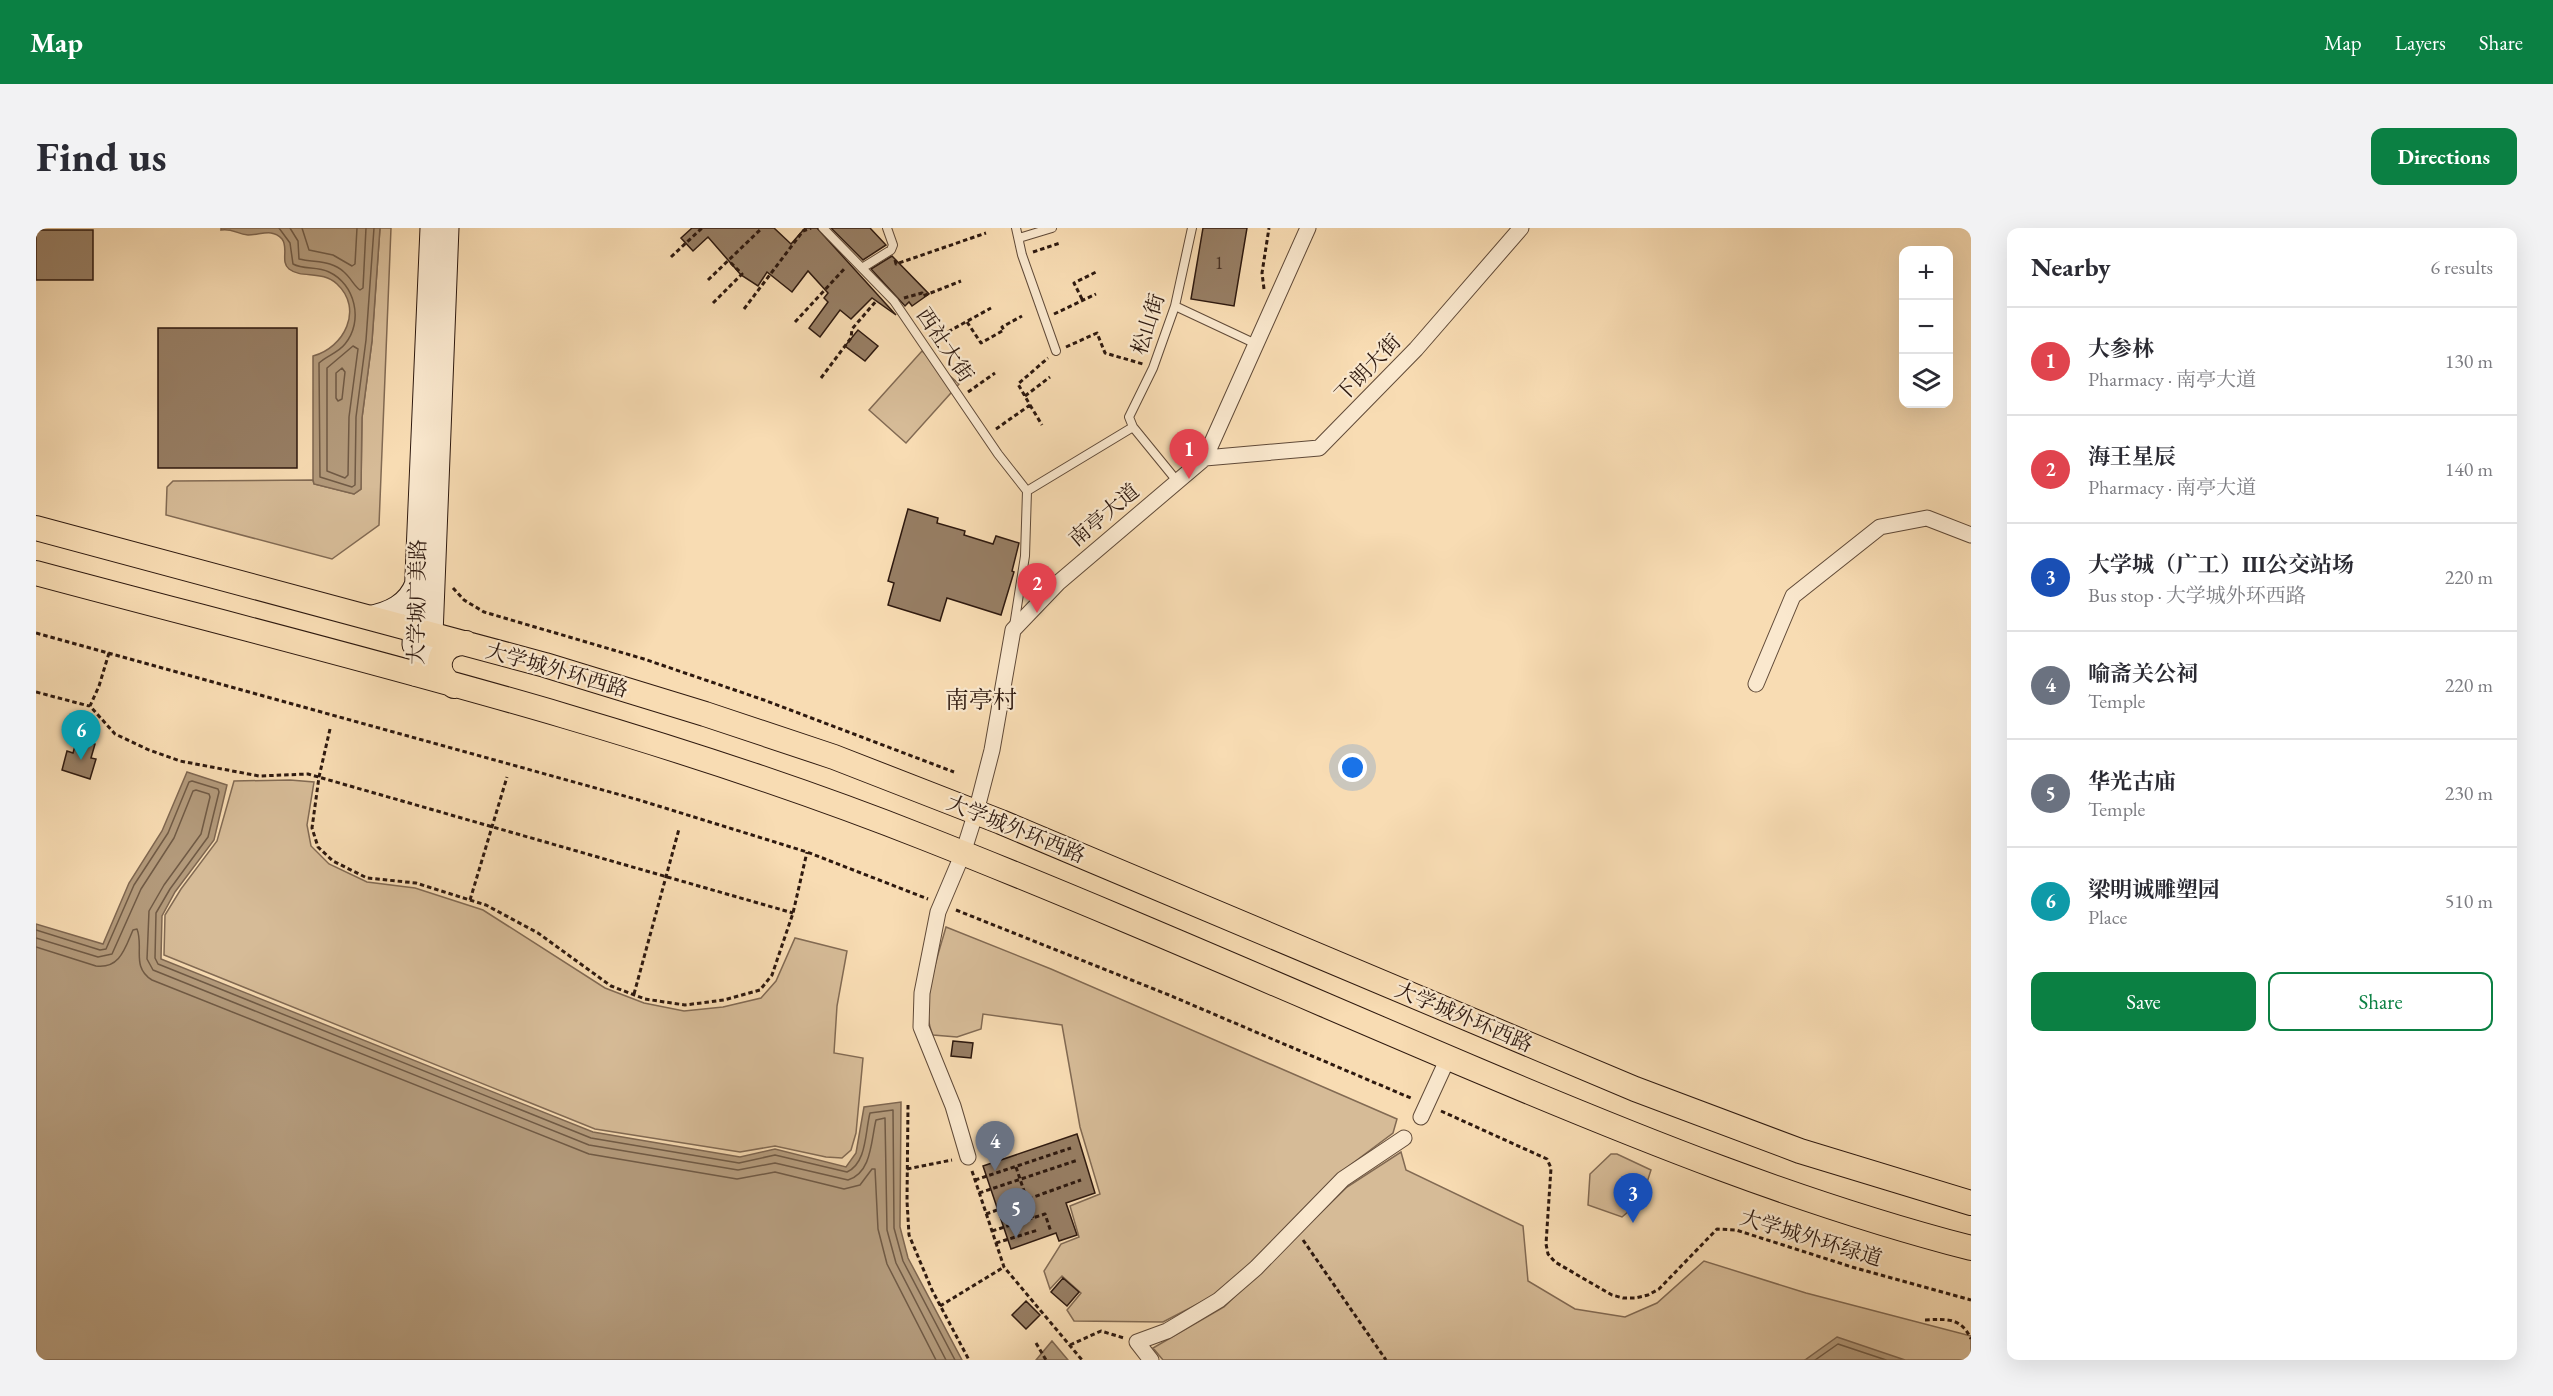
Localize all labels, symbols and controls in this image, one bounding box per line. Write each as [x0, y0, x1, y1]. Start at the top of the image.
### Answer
text: Map [30, 24, 83, 60]
text: Map [2324, 29, 2362, 56]
text: Layers [2395, 29, 2446, 56]
text: Share [2479, 29, 2523, 56]
button: Directions [2371, 128, 2517, 185]
text: Find us [36, 129, 167, 184]
map controls [1899, 246, 1953, 408]
button: + [1899, 246, 1953, 300]
text: Nearby [2031, 250, 2111, 284]
house number: 1 [1215, 251, 1223, 274]
text: 6 results [2430, 254, 2493, 280]
street label: 松山街 [1125, 290, 1170, 358]
button: − [1899, 300, 1953, 354]
street label: 西社大街 [911, 302, 980, 387]
street label: 下朗大街 [1329, 328, 1407, 407]
text: 大参林 [2088, 334, 2154, 363]
text: 1 [2045, 348, 2056, 374]
text: 130 m [2445, 348, 2493, 374]
button: layers [1899, 354, 1953, 408]
text: Pharmacy · 南亭大道 [2088, 366, 2256, 392]
pin: 1 [1170, 430, 1208, 479]
text: 海王星辰 [2088, 442, 2176, 471]
text: 2 [2045, 456, 2056, 482]
text: 140 m [2445, 456, 2493, 482]
text: Pharmacy · 南亭大道 [2088, 474, 2256, 500]
street label: 南亭大道 [1063, 477, 1145, 552]
street label: 大学城广美路 [402, 539, 431, 665]
text: 大学城（广工）III公交站场 [2088, 550, 2354, 579]
pin: 2 [1018, 564, 1056, 613]
text: 3 [2045, 564, 2056, 590]
text: 220 m [2445, 564, 2493, 590]
text: Bus stop · 大学城外环西路 [2088, 582, 2306, 608]
street label: 大学城外环西路 [483, 636, 632, 703]
text: 喻斋关公祠 [2088, 659, 2198, 688]
text: 4 [2045, 672, 2056, 698]
text: 220 m [2445, 672, 2493, 698]
district label: 南亭村 [945, 684, 1017, 715]
text: Temple [2088, 688, 2145, 714]
pin: 6 [62, 710, 100, 760]
your location [1338, 753, 1367, 782]
text: 华光古庙 [2088, 767, 2176, 796]
text: 5 [2045, 780, 2056, 806]
text: 230 m [2445, 780, 2493, 806]
street label: 大学城外环西路 [943, 788, 1089, 869]
text: Temple [2088, 796, 2145, 822]
text: 梁明诚雕塑园 [2088, 875, 2220, 904]
text: 6 [2045, 888, 2056, 914]
text: 510 m [2445, 888, 2493, 914]
text: Place [2088, 904, 2127, 930]
button: Save [2031, 972, 2256, 1031]
button: Share [2268, 972, 2493, 1031]
street label: 大学城外环西路 [1391, 975, 1537, 1058]
pin: 4 [976, 1122, 1014, 1171]
pin: 3 [1614, 1174, 1652, 1223]
pin: 5 [996, 1188, 1036, 1238]
street label: 大学城外环绿道 [1737, 1203, 1885, 1272]

